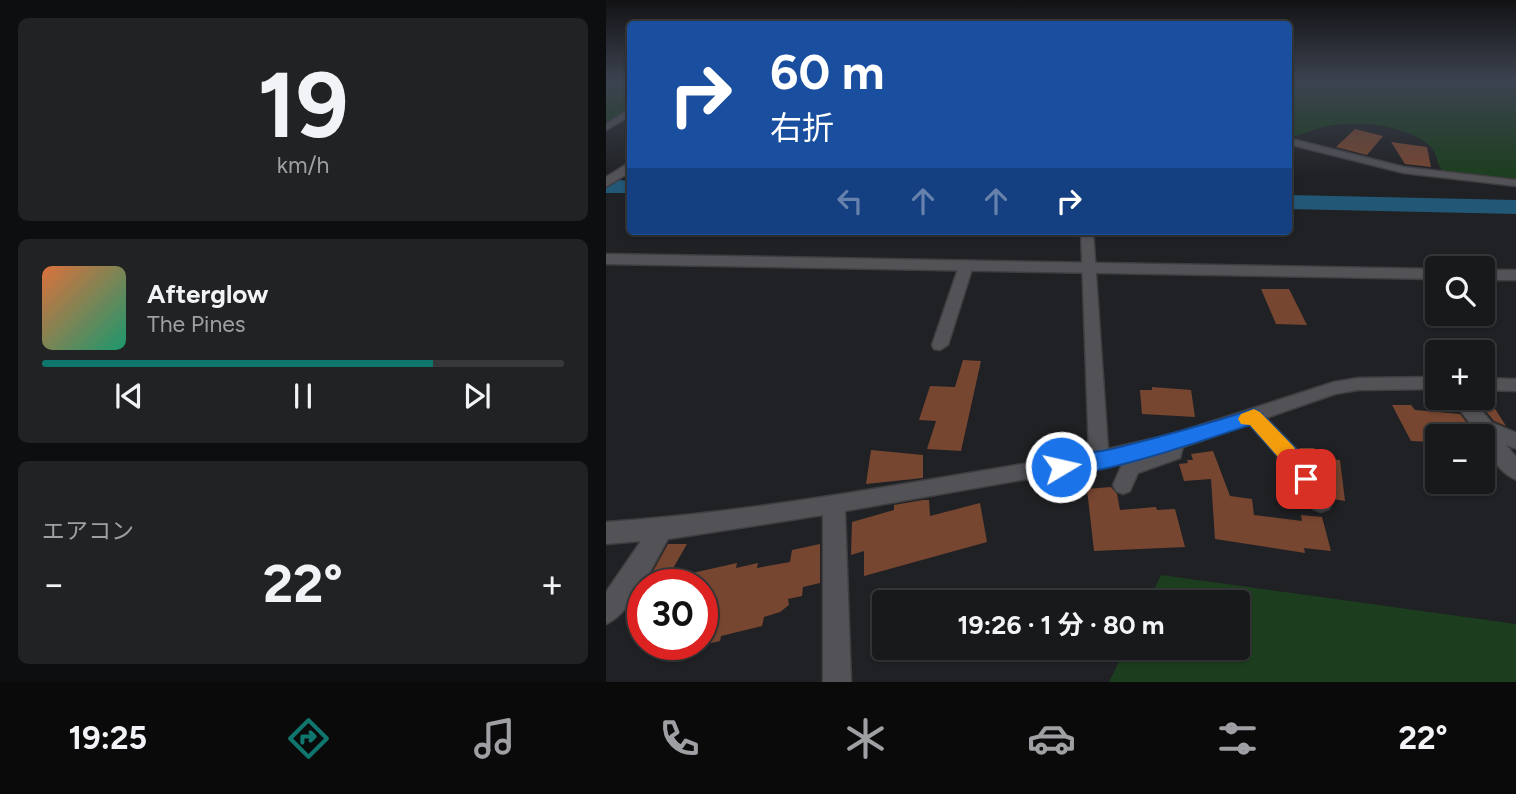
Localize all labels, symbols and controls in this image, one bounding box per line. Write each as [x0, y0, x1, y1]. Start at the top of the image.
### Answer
text: 60 m [770, 42, 885, 101]
icon: right [655, 49, 746, 140]
text: 19 [257, 51, 349, 160]
text: 右折 [770, 109, 834, 147]
text: km/h [277, 151, 329, 179]
icon: left [831, 182, 869, 220]
icon: ahead [904, 182, 942, 220]
icon: ahead [977, 182, 1015, 220]
icon: right [1050, 182, 1088, 220]
map controls [1425, 256, 1495, 494]
button: search [1425, 256, 1495, 326]
text: Afterglow [147, 278, 269, 310]
text: The Pines [147, 310, 246, 338]
button: + [1425, 340, 1495, 410]
icon: previous [110, 377, 148, 415]
icon: pause [284, 377, 322, 415]
icon: next [458, 377, 496, 415]
button: − [1425, 424, 1495, 494]
position arrow [1024, 430, 1098, 504]
pin [1276, 449, 1336, 509]
icon: arrive [1287, 460, 1325, 498]
text: エアコン [42, 517, 134, 545]
text: 22° [263, 553, 343, 615]
text: − [42, 561, 66, 607]
text: + [540, 561, 564, 607]
speed limit sign: 30 [627, 569, 718, 660]
text: 19:26 · 1 分 · 80 m [957, 609, 1165, 641]
icon: directions [284, 714, 333, 763]
icon: music [470, 714, 519, 763]
icon: phone [655, 714, 704, 763]
icon: climate [841, 714, 890, 763]
icon: car [1027, 714, 1076, 763]
icon: filters [1213, 714, 1262, 763]
text: 19:25 [68, 719, 147, 757]
text: 22° [1398, 719, 1448, 757]

